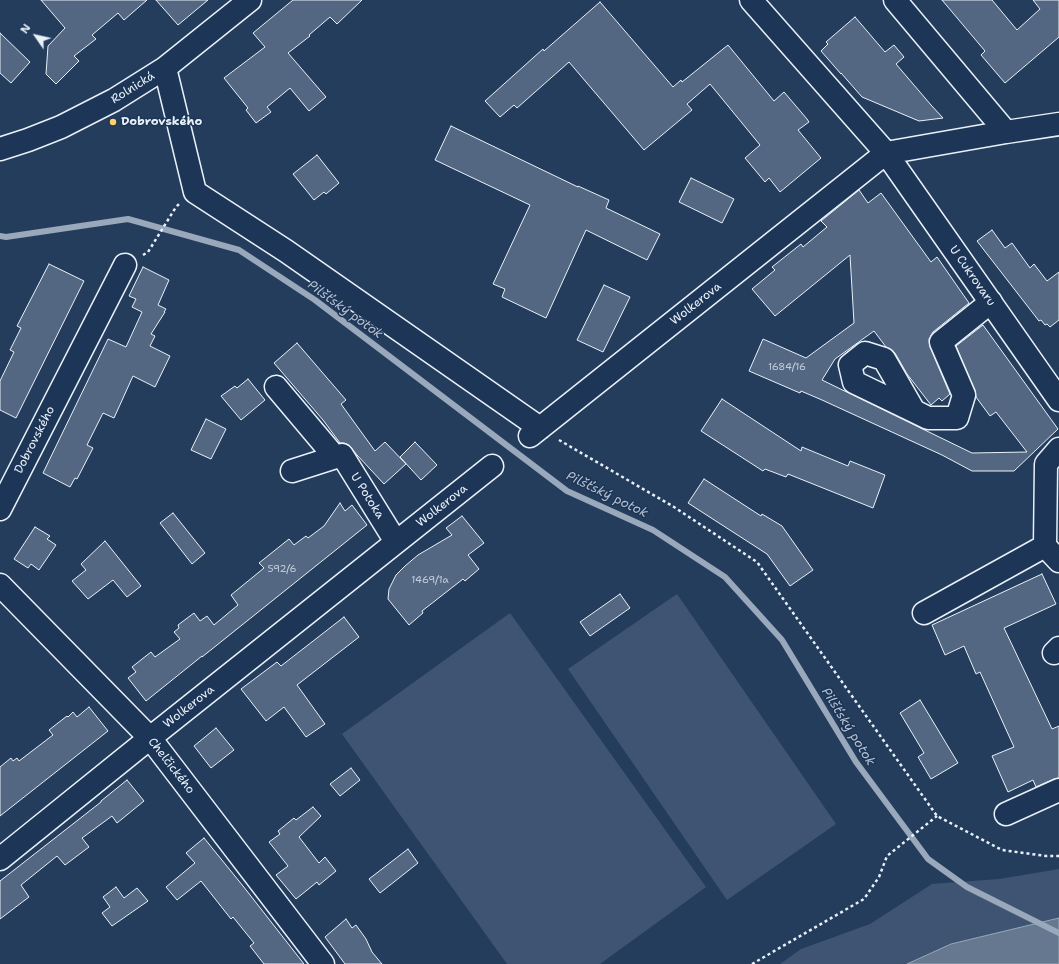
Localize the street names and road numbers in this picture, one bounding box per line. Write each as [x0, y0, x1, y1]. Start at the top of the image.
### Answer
street label: Rolnická [108, 69, 158, 107]
street label: U Cukrovaru [946, 243, 998, 309]
street label: Wolkerova [668, 280, 724, 328]
street label: Dobrovského [12, 404, 58, 476]
street label: U Potoka [347, 470, 387, 522]
street label: Wolkerova [414, 482, 470, 530]
street label: Wolkerova [161, 683, 217, 731]
street label: Chelčického [145, 735, 197, 797]

